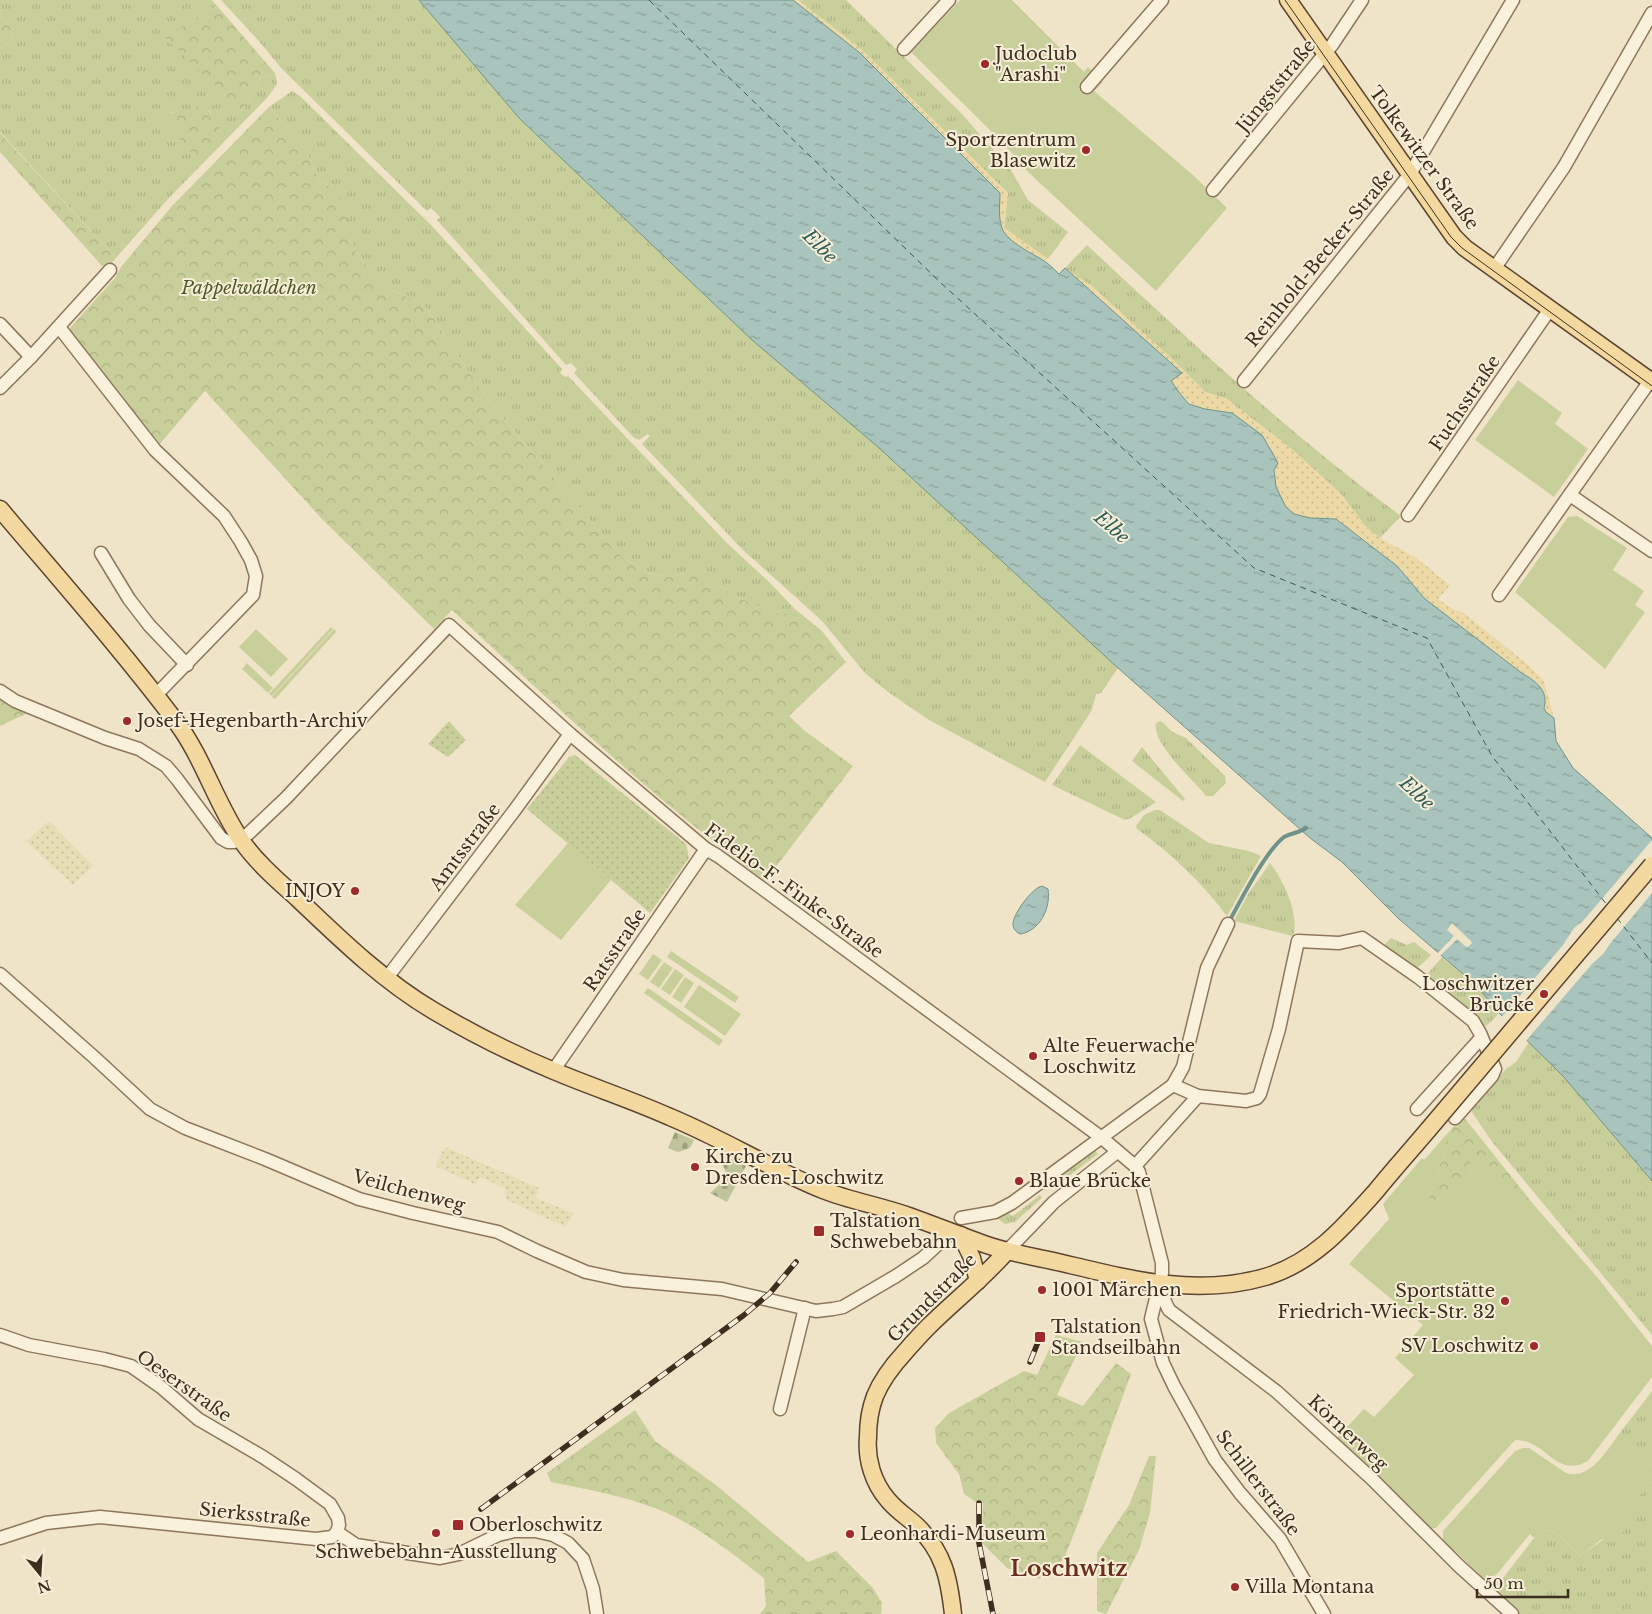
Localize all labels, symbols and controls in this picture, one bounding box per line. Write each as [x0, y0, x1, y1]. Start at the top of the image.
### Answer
street label: Jüngststraße [1231, 35, 1320, 138]
place label: Judoclub "Arashi" [993, 43, 1077, 86]
marker: Judoclub "Arashi" [979, 58, 991, 70]
street label: Tolkewitzer Straße [1365, 82, 1483, 234]
place label: Sportzentrum Blasewitz [946, 129, 1076, 172]
marker: Sportzentrum Blasewitz [1080, 144, 1092, 156]
street label: Reinhold-Becker-Straße [1241, 164, 1399, 352]
water label: Elbe [797, 223, 842, 268]
park label: Pappelwäldchen [180, 277, 317, 299]
street label: Fuchsstraße [1425, 351, 1505, 455]
water label: Elbe [1089, 505, 1134, 549]
place label: Josef-Hegenbarth-Archiv [135, 710, 368, 732]
marker: Josef-Hegenbarth-Archiv [121, 715, 133, 727]
water label: Elbe [1394, 771, 1439, 815]
street label: Amtsstraße [424, 799, 505, 896]
street label: Fidelio-F.-Finke-Straße [700, 819, 888, 963]
place label: INJOY [285, 880, 346, 902]
marker: INJOY [349, 885, 361, 897]
street label: Ratsstraße [579, 904, 651, 996]
place label: Loschwitzer Brücke [1422, 973, 1534, 1016]
marker: Loschwitzer Brücke [1538, 988, 1550, 1000]
place label: Alte Feuerwache Loschwitz [1042, 1035, 1195, 1078]
marker: Alte Feuerwache Loschwitz [1027, 1050, 1039, 1062]
place label: Kirche zu Dresden-Loschwitz [705, 1146, 884, 1189]
marker: Kirche zu Dresden-Loschwitz [689, 1161, 701, 1173]
street label: Veilchenweg [349, 1165, 468, 1217]
place label: Blaue Brücke [1029, 1170, 1151, 1192]
marker: Blaue Brücke [1013, 1175, 1025, 1187]
place label: Talstation Schwebebahn [830, 1210, 957, 1253]
marker: Talstation Schwebebahn [812, 1224, 826, 1238]
street label: Grundstraße [883, 1249, 981, 1347]
place label: 1001 Märchen [1052, 1279, 1182, 1301]
place label: Sportstätte Friedrich-Wieck-Str. 32 [1277, 1280, 1495, 1323]
marker: 1001 Märchen [1036, 1284, 1048, 1296]
marker: Sportstätte Friedrich-Wieck-Str. 32 [1499, 1295, 1511, 1307]
place label: Talstation Standseilbahn [1051, 1316, 1181, 1359]
marker: Talstation Standseilbahn [1033, 1330, 1047, 1344]
place label: SV Loschwitz [1401, 1335, 1524, 1357]
marker: SV Loschwitz [1528, 1340, 1540, 1352]
street label: Oeserstraße [132, 1345, 236, 1427]
street label: Körnerweg [1303, 1390, 1393, 1476]
street label: Schillerstraße [1211, 1426, 1305, 1540]
street label: Sierksstraße [198, 1498, 312, 1532]
place label: Oberloschwitz [469, 1514, 602, 1536]
marker: Oberloschwitz [451, 1518, 465, 1532]
place label: Leonhardi-Museum [860, 1523, 1046, 1545]
marker: Schwebebahn-Ausstellung [430, 1527, 442, 1539]
marker: Leonhardi-Museum [844, 1528, 856, 1540]
place label: Schwebebahn-Ausstellung [315, 1541, 557, 1563]
north arrow [15, 1549, 65, 1599]
district label: Loschwitz [1010, 1555, 1128, 1582]
scale bar [1477, 1566, 1568, 1598]
text: 50 m [1484, 1574, 1524, 1593]
text: N [35, 1576, 53, 1597]
place label: Villa Montana [1244, 1576, 1374, 1598]
marker: Villa Montana [1229, 1581, 1241, 1593]

